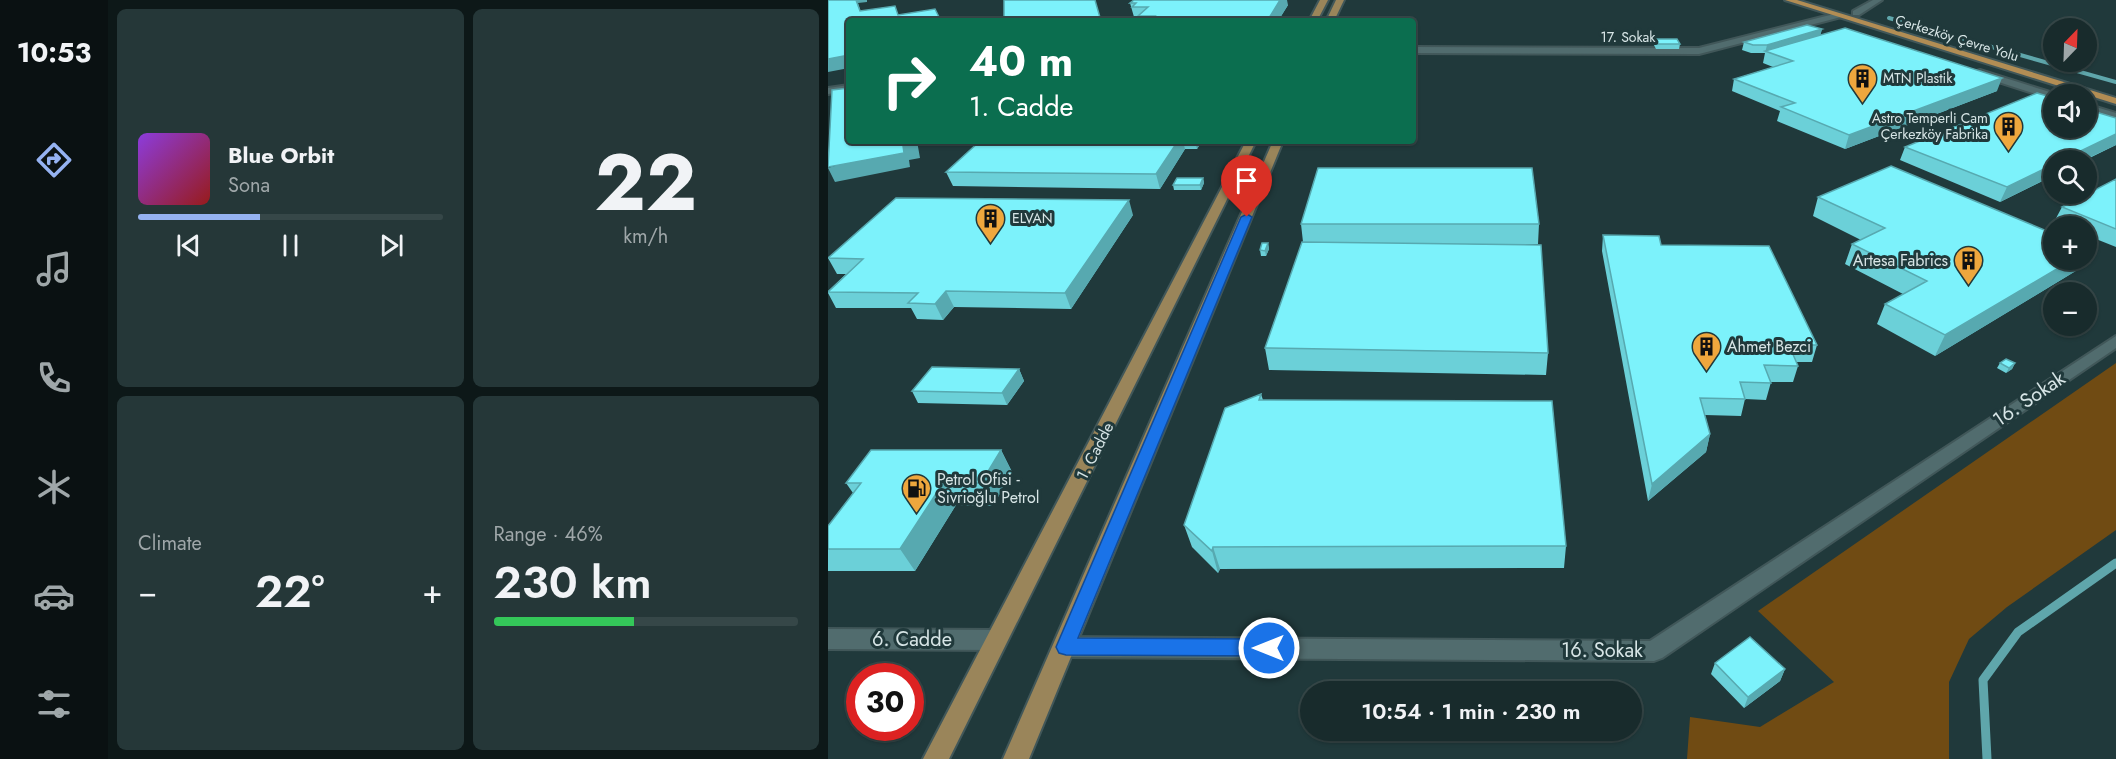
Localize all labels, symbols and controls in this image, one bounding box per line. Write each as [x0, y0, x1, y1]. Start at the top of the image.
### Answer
street label: Çerkezköy Çevre Yolu [1893, 10, 2021, 66]
north arrow [2043, 18, 2097, 72]
map controls [2043, 18, 2097, 336]
street label: 17. Sokak [1600, 27, 1656, 47]
text: 40 m [969, 31, 1073, 92]
text: 10:53 [17, 33, 91, 72]
icon: right [870, 42, 948, 120]
building icon: MTN Plastik [1846, 62, 1878, 104]
place label: MTN Plastik [1883, 68, 1953, 88]
button: sound [2043, 84, 2097, 138]
text: 1. Cadde [969, 87, 1074, 126]
place label: Astro Temperli Cam Çerkezköy Fabrika [1872, 108, 1988, 144]
building icon: Astro Temperli Cam Çerkezköy Fabrika [1993, 110, 2025, 152]
text: 22 [595, 127, 697, 239]
icon: directions [33, 139, 75, 181]
text: Blue Orbit [228, 139, 334, 171]
button: search [2043, 150, 2097, 204]
pin [1221, 155, 1272, 217]
icon: arrive [1230, 164, 1263, 197]
text: Sona [228, 171, 270, 200]
building icon: ELVAN [975, 202, 1007, 244]
place label: ELVAN [1012, 208, 1053, 228]
button: + [2043, 216, 2097, 270]
text: km/h [623, 222, 668, 251]
icon: previous [172, 229, 205, 262]
icon: pause [274, 229, 307, 262]
icon: next [375, 229, 408, 262]
building icon: Artesa Fabrics [1953, 244, 1985, 286]
icon: music [33, 248, 75, 290]
place label: Artesa Fabrics [1853, 249, 1948, 272]
button: − [2043, 282, 2097, 336]
building icon: Ahmet Bezci [1690, 330, 1722, 372]
place label: Ahmet Bezci [1727, 335, 1811, 358]
icon: phone [33, 357, 75, 399]
street label: 16. Sokak [1987, 364, 2071, 434]
street label: 1. Cadde [1071, 418, 1119, 484]
icon: climate [33, 466, 75, 508]
place label: Petrol Ofisi - Sivrioğlu Petrol [937, 468, 1039, 509]
fuel station icon: Petrol Ofisi - Sivrioğlu Petrol [900, 472, 932, 514]
text: Range · 46% [494, 520, 603, 549]
text: Climate [138, 529, 202, 558]
text: 230 km [494, 550, 652, 615]
text: 22° [255, 559, 325, 624]
text: − [138, 568, 157, 615]
text: + [422, 568, 443, 615]
icon: car [33, 575, 75, 617]
position arrow [1237, 616, 1301, 680]
street label: 6. Cadde [872, 625, 952, 654]
street label: 16. Sokak [1561, 636, 1643, 665]
speed limit sign: 30 [846, 663, 924, 741]
icon: filters [33, 683, 75, 725]
text: 10:54 · 1 min · 230 m [1361, 695, 1581, 727]

